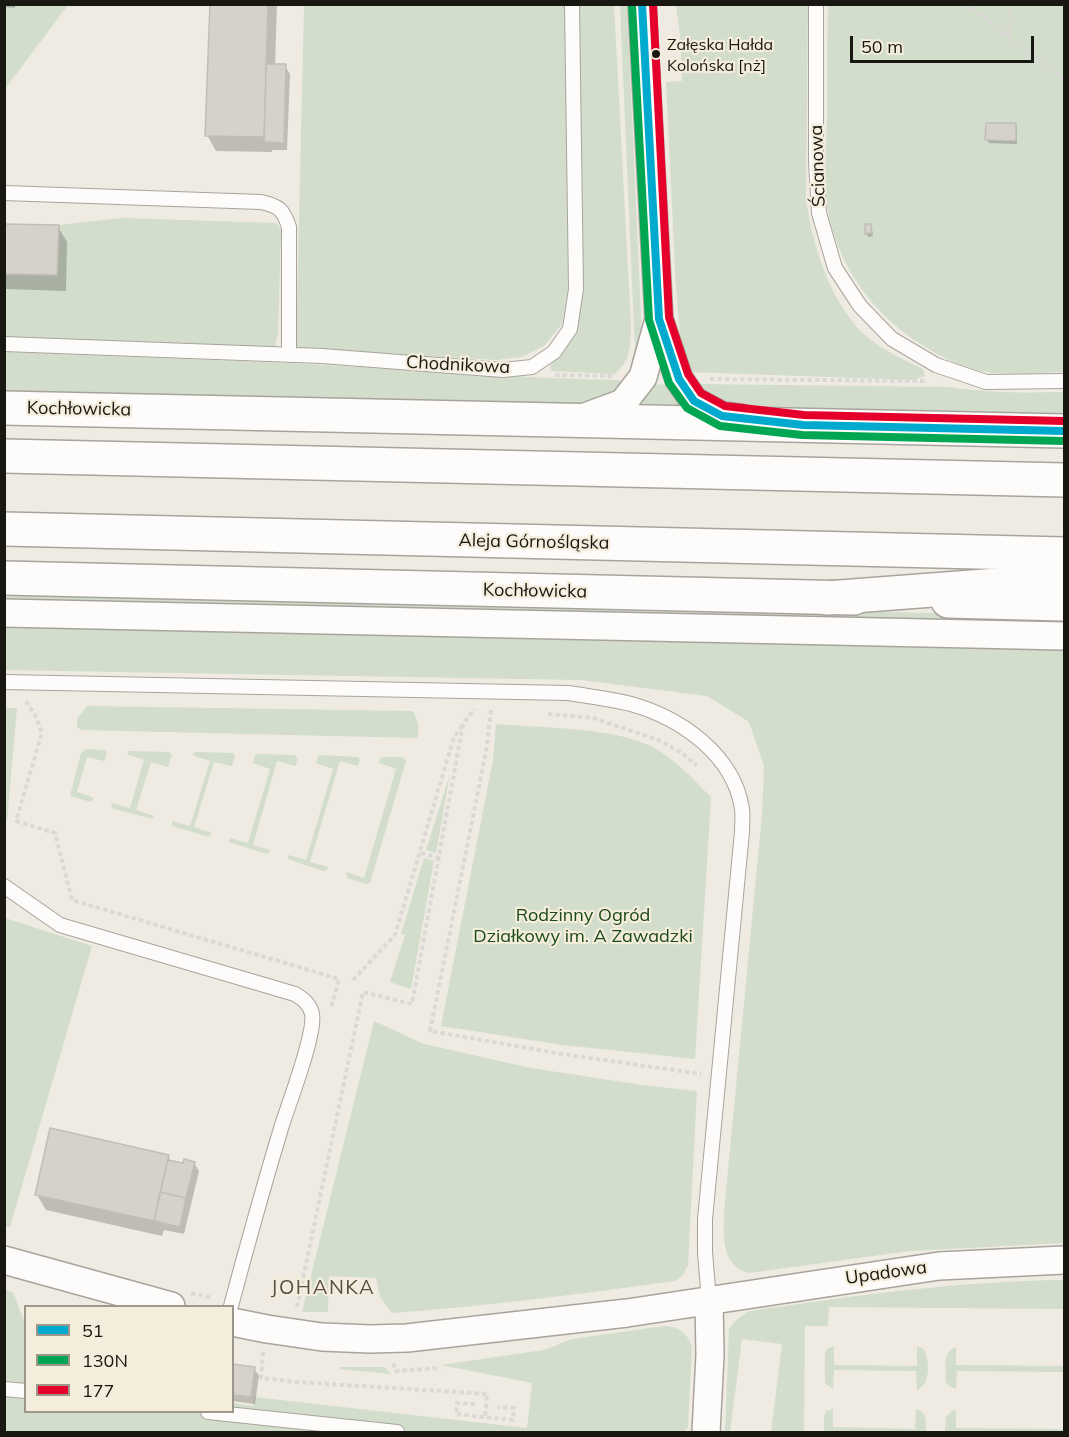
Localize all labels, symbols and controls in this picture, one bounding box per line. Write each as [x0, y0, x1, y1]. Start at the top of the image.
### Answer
scale bar [853, 24, 1038, 62]
place label: Załęska Hałda Kolońska [nż] [667, 35, 773, 73]
text: 50 m [861, 35, 903, 58]
marker: Załęska Hałda Kolońska [nż] [650, 48, 662, 60]
street label: Ścianowa [806, 125, 830, 207]
street label: Chodnikowa [405, 351, 511, 379]
street label: Kochłowicka [27, 397, 131, 421]
street label: Aleja Górnośląska [458, 530, 610, 554]
street label: Kochłowicka [483, 579, 587, 603]
park label: Rodzinny Ogród Działkowy im. A Zawadzki [473, 905, 693, 948]
street label: Upadowa [844, 1257, 928, 1289]
district label: JOHANKA [271, 1276, 375, 1300]
legend [24, 1305, 234, 1413]
text: 51 [82, 1319, 104, 1342]
text: 130N [82, 1349, 128, 1372]
text: 177 [82, 1379, 114, 1402]

